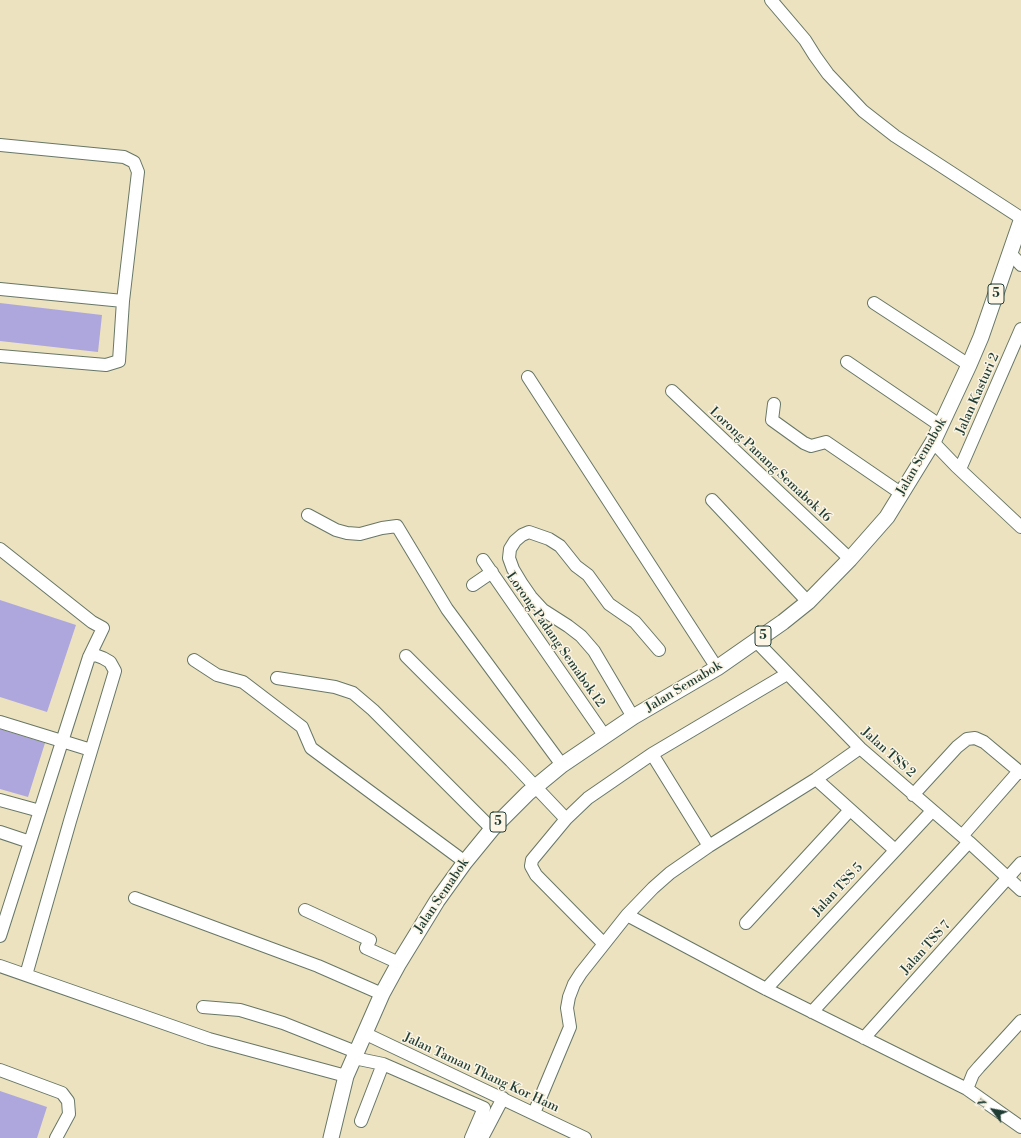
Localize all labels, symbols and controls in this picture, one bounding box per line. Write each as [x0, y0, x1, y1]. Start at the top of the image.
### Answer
road number: 5 [988, 284, 1004, 304]
street label: Jalan Kasturi 2 [953, 351, 1003, 437]
street label: Lorong Panang Semabok 16 [706, 404, 834, 526]
street label: Jalan Semabok [894, 416, 950, 498]
street label: Lorong Padang Semabok 12 [502, 570, 608, 710]
road number: 5 [755, 626, 771, 646]
street label: Jalan Semabok [643, 658, 725, 716]
street label: Jalan TSS 2 [858, 725, 918, 781]
road number: 5 [490, 812, 506, 832]
street label: Jalan Semabok [411, 856, 473, 936]
street label: Jalan TSS 5 [809, 860, 867, 920]
street label: Jalan TSS 7 [898, 918, 954, 978]
street label: Jalan Taman Thang Kor Ham [401, 1030, 561, 1116]
north arrow [973, 1090, 1013, 1130]
text: N [975, 1096, 991, 1111]

